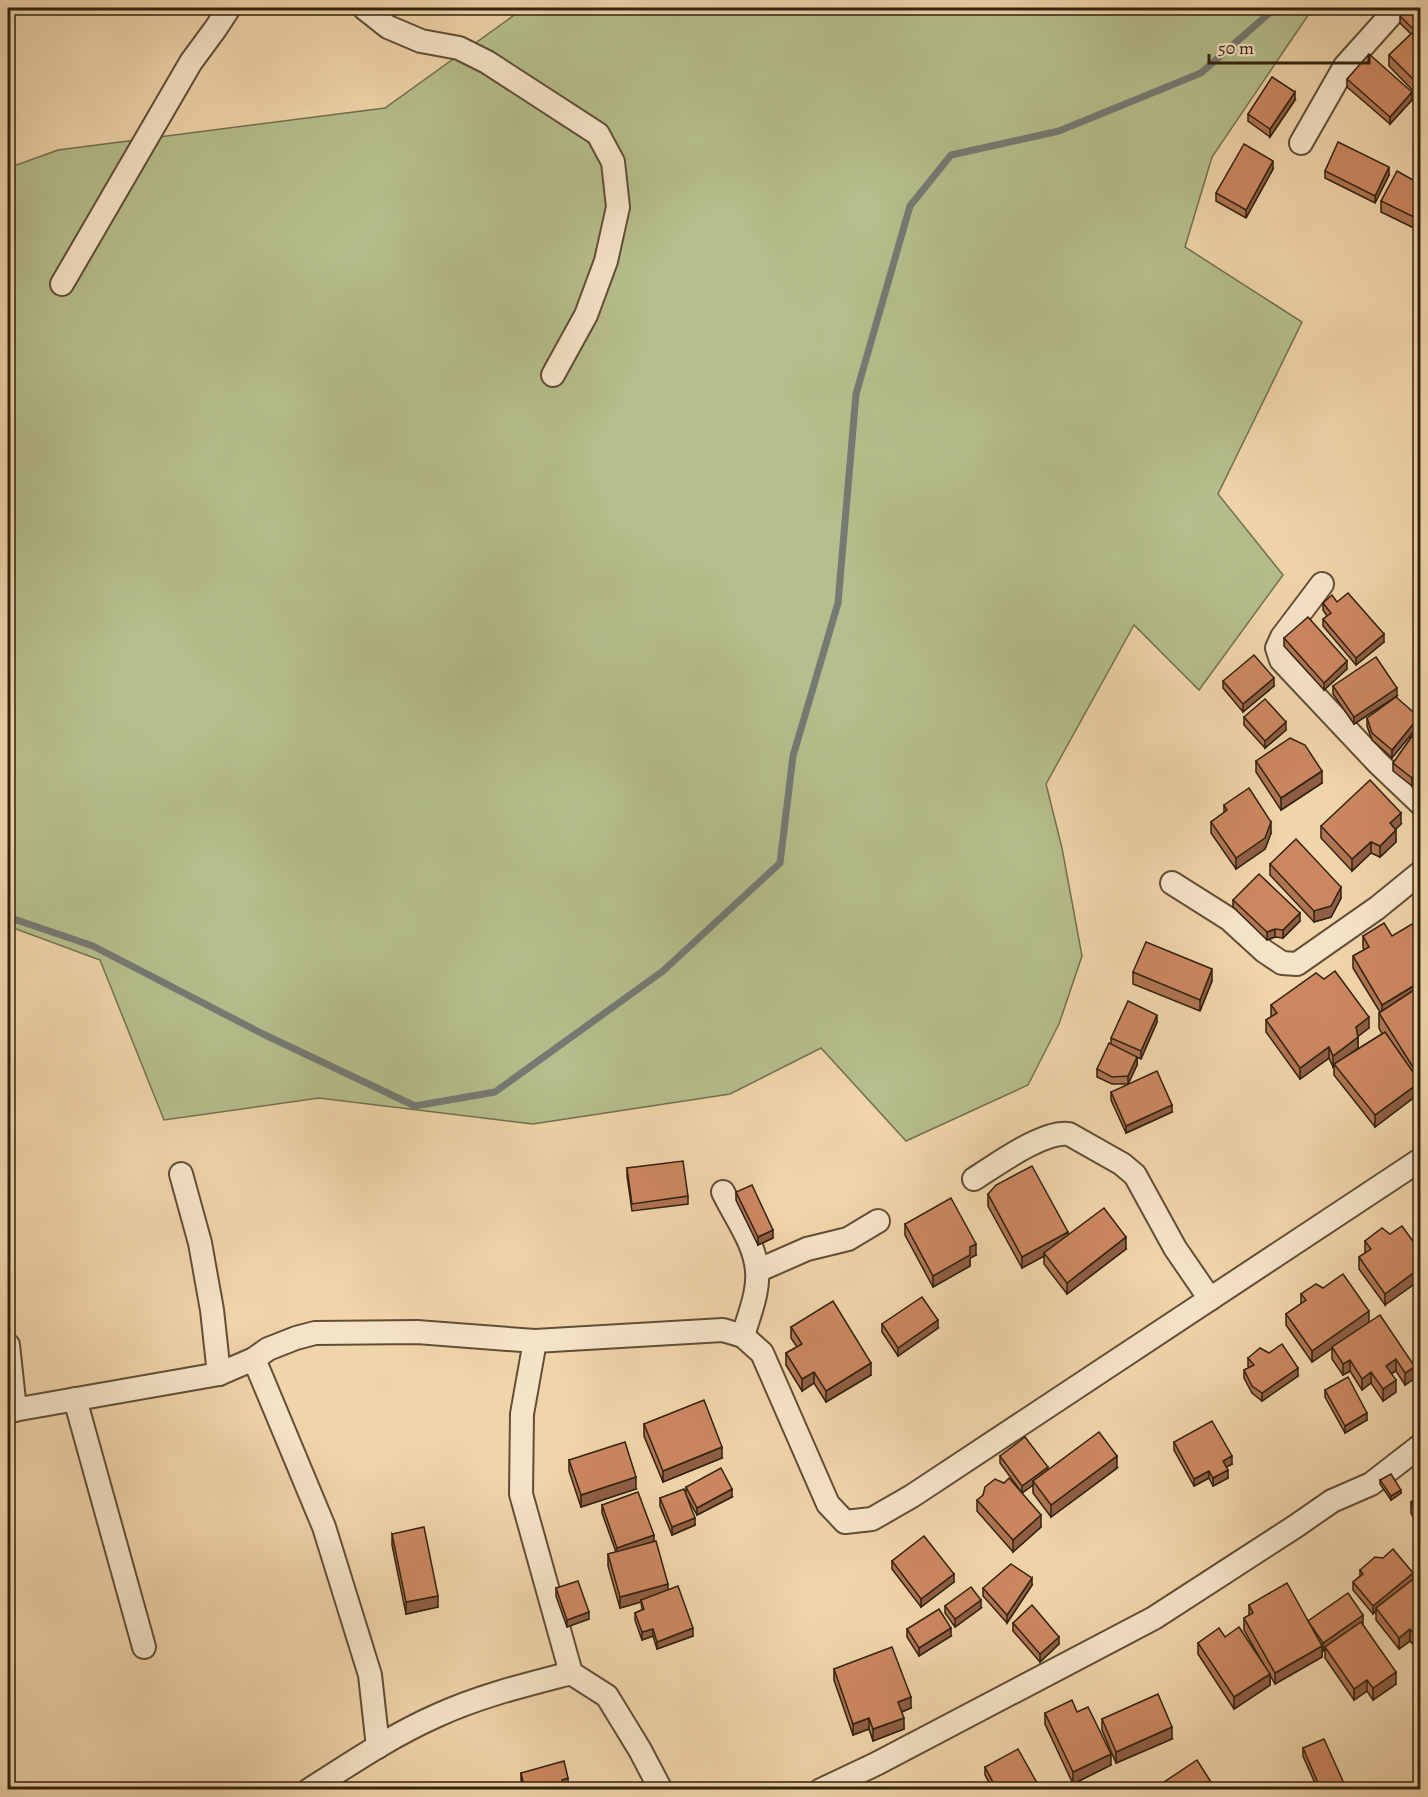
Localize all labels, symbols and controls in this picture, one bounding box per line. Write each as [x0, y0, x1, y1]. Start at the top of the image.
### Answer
scale bar [1209, 27, 1370, 65]
text: 50 m [1218, 36, 1254, 60]

